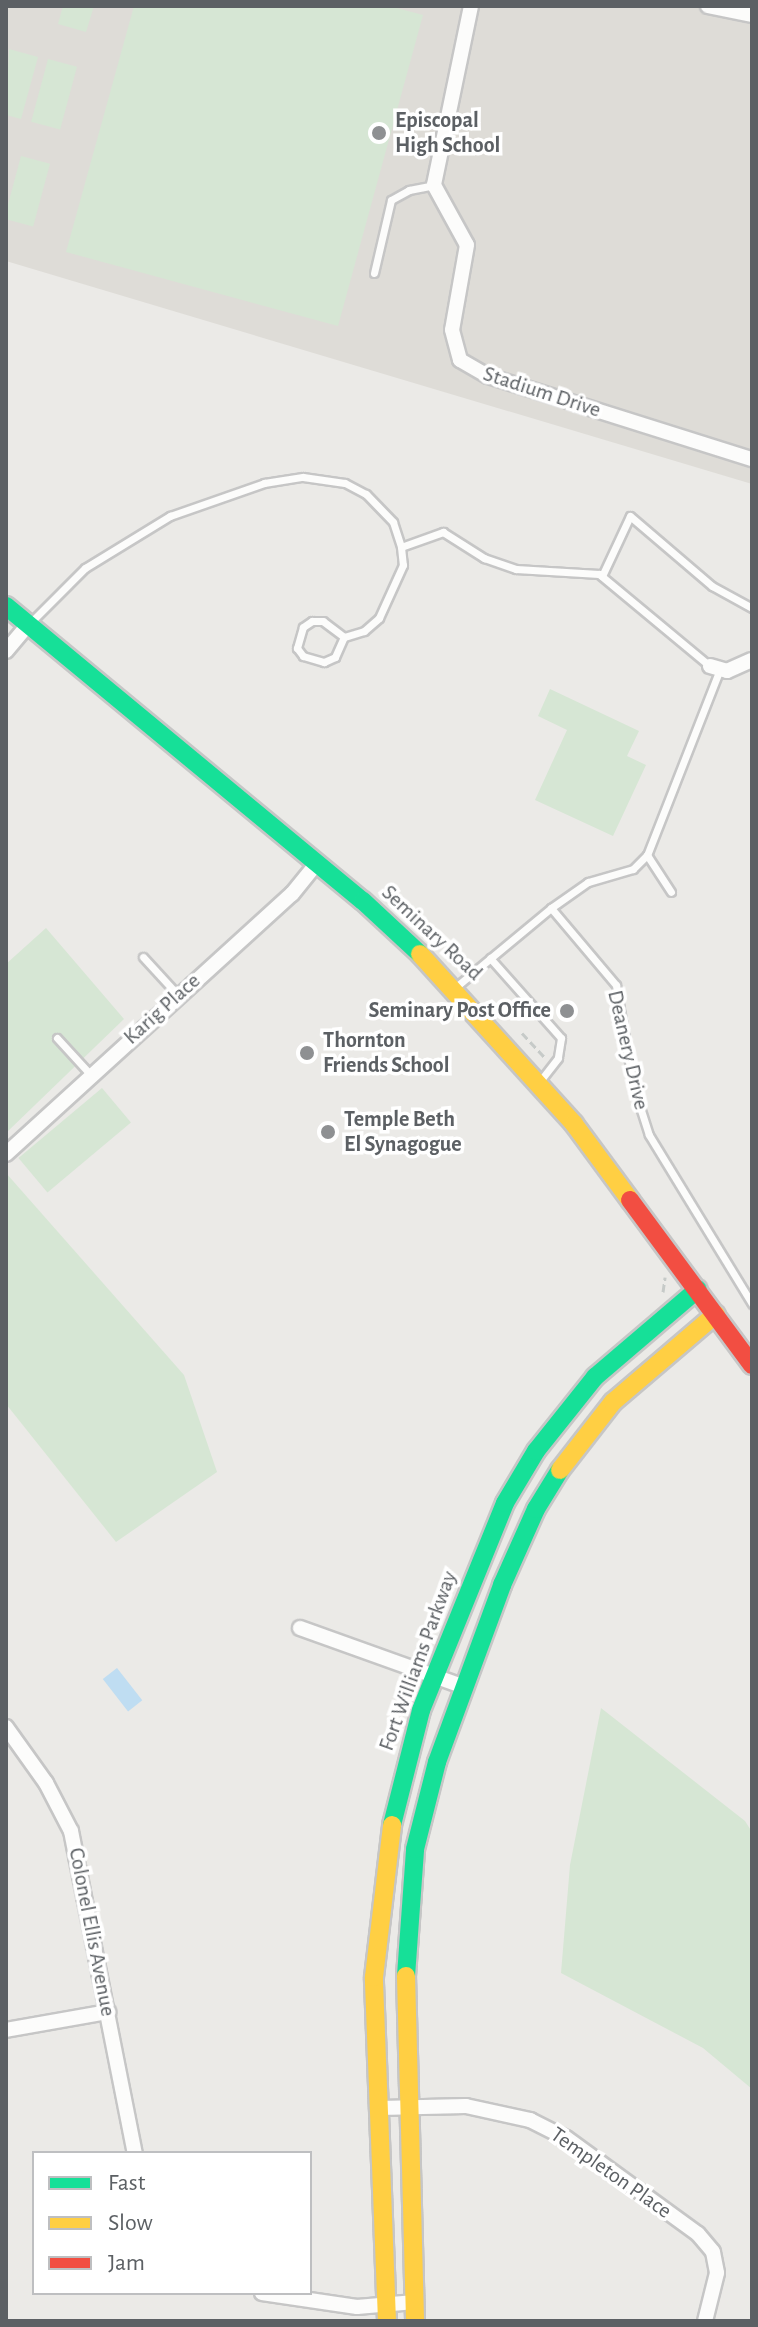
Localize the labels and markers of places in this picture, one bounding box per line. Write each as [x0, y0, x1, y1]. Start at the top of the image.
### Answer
place label: Episcopal High School [395, 107, 500, 158]
marker: Episcopal High School [370, 124, 388, 142]
place label: Seminary Post Office [369, 998, 551, 1024]
marker: Seminary Post Office [558, 1002, 576, 1020]
place label: Thornton Friends School [323, 1027, 449, 1078]
marker: Thornton Friends School [298, 1044, 316, 1062]
place label: Temple Beth El Synagogue [344, 1106, 462, 1158]
marker: Temple Beth El Synagogue [319, 1123, 337, 1141]

